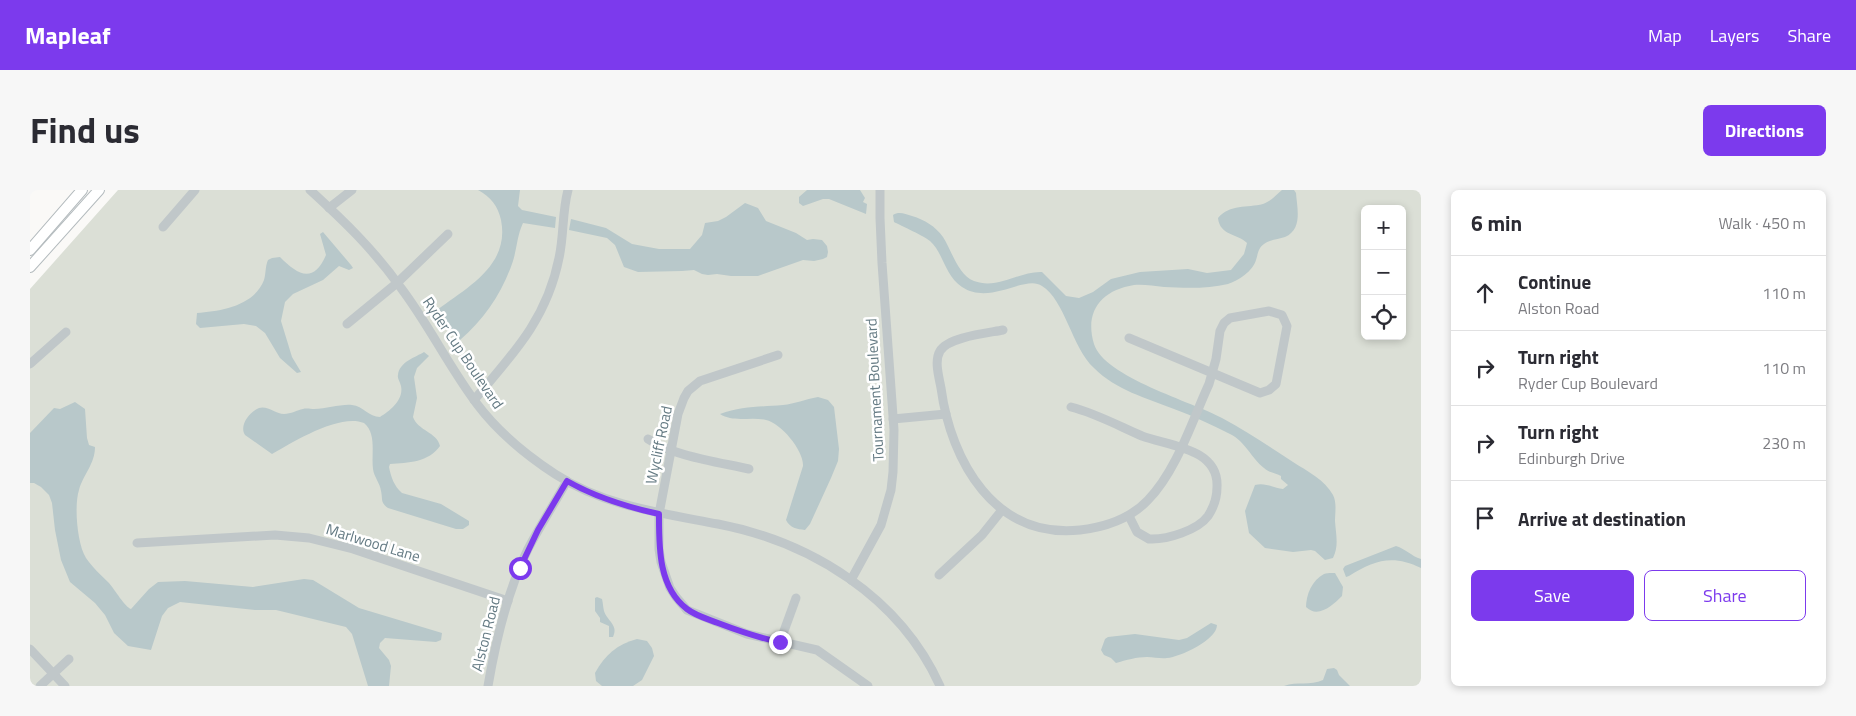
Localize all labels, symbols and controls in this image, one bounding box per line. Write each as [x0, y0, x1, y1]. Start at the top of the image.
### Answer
text: Mapleaf [25, 17, 110, 53]
text: Map [1648, 22, 1682, 49]
text: Layers [1710, 22, 1759, 49]
text: Share [1787, 22, 1831, 49]
text: Find us [30, 103, 140, 157]
button: Directions [1703, 105, 1826, 156]
map controls [1361, 205, 1406, 340]
button: + [1361, 205, 1406, 250]
text: 6 min [1471, 207, 1522, 239]
text: Walk · 450 m [1718, 211, 1806, 235]
button: − [1361, 250, 1406, 295]
text: Continue [1518, 267, 1591, 296]
icon: ahead [1471, 279, 1499, 307]
text: 110 m [1762, 281, 1806, 305]
street label: Ryder Cup Boulevard [417, 292, 510, 413]
button: locate [1361, 295, 1406, 340]
text: Alston Road [1518, 296, 1600, 320]
street label: Tournament Boulevard [859, 318, 890, 462]
text: Turn right [1518, 342, 1599, 371]
icon: right [1471, 354, 1499, 382]
text: 110 m [1762, 356, 1806, 380]
text: Ryder Cup Boulevard [1518, 371, 1658, 395]
street label: Wycliff Road [639, 404, 678, 486]
text: Turn right [1518, 417, 1599, 446]
icon: right [1471, 429, 1499, 457]
text: 230 m [1762, 431, 1806, 455]
text: Edinburgh Drive [1518, 446, 1625, 470]
icon: arrive [1471, 504, 1499, 532]
text: Arrive at destination [1518, 504, 1686, 533]
street label: Marlwood Lane [323, 517, 423, 568]
route start [509, 557, 532, 580]
button: Save [1471, 570, 1634, 621]
button: Share [1644, 570, 1806, 621]
street label: Alston Road [465, 594, 506, 674]
route end [769, 631, 792, 654]

